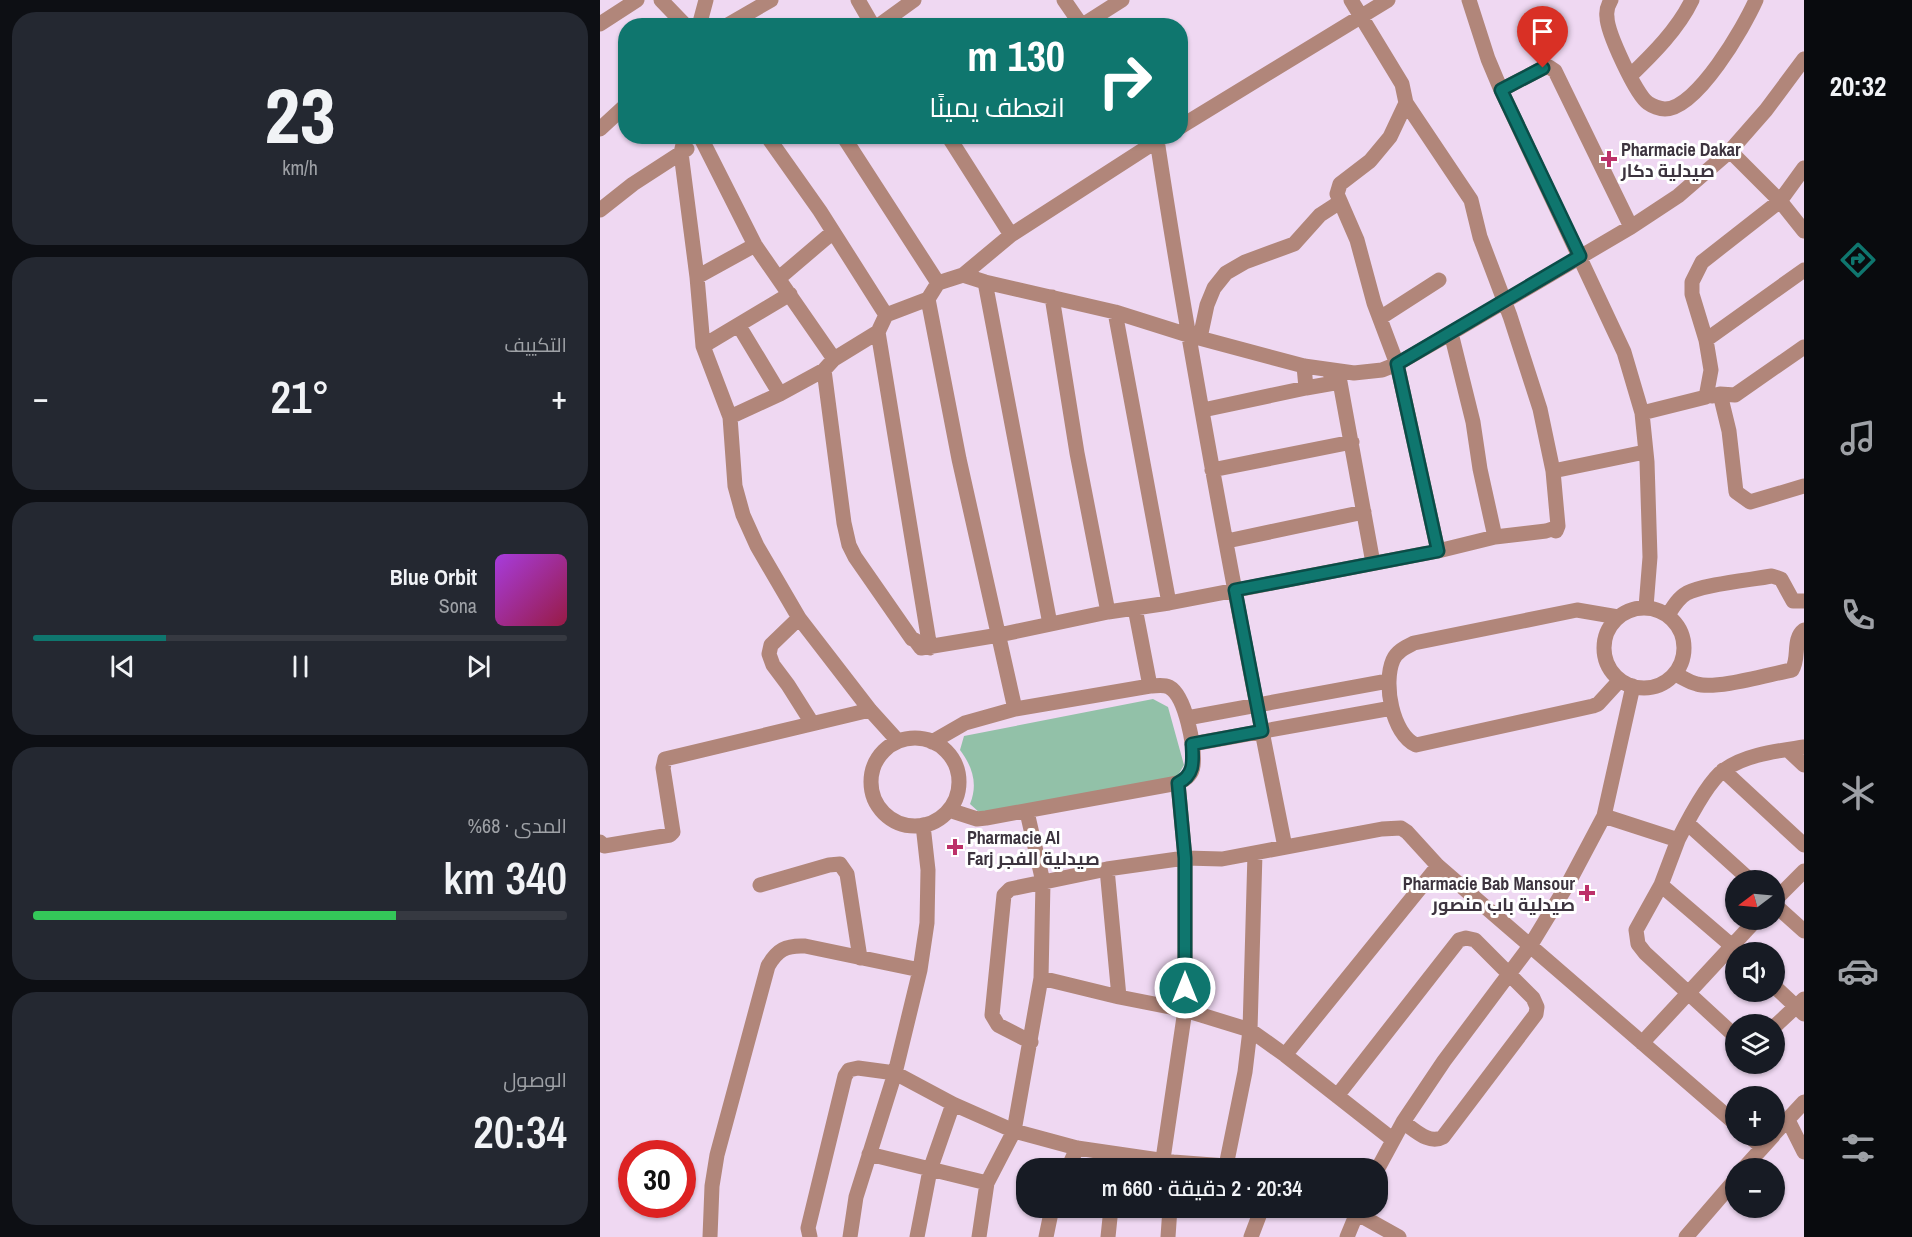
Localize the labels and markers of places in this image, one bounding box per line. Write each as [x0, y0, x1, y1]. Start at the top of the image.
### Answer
pin [1517, 6, 1568, 68]
place label: Pharmacie Dakar صيدلية دكار [1620, 137, 1741, 183]
marker: Pharmacie Dakar صيدلية دكار [1602, 152, 1616, 166]
place label: Pharmacie Al Farj صيدلية الفجر [967, 825, 1100, 871]
marker: Pharmacie Al Farj صيدلية الفجر [948, 840, 962, 854]
place label: Pharmacie Bab Mansour صيدلية باب منصور [1403, 871, 1575, 917]
marker: Pharmacie Bab Mansour صيدلية باب منصور [1580, 886, 1594, 900]

